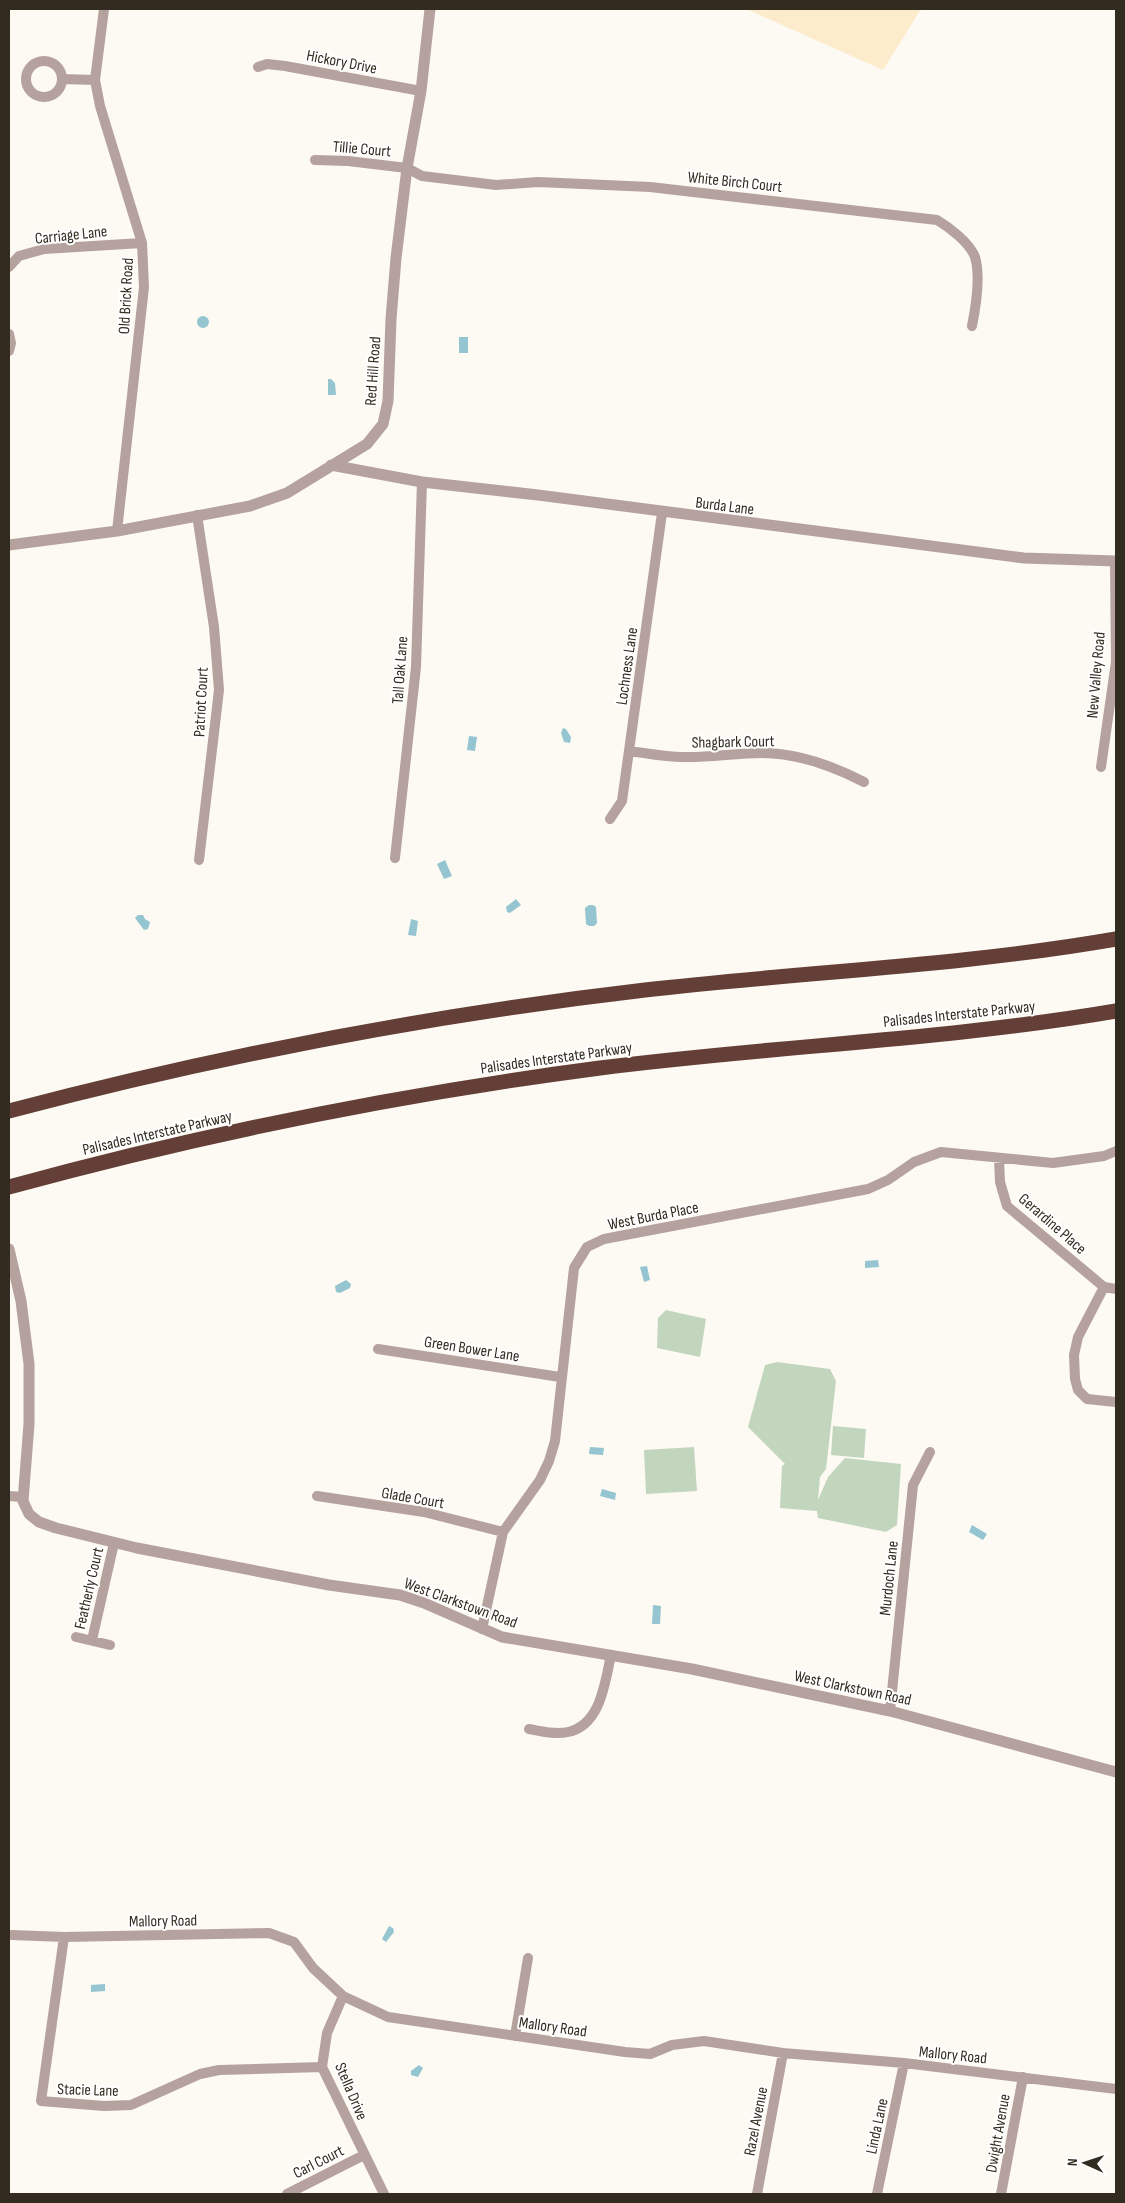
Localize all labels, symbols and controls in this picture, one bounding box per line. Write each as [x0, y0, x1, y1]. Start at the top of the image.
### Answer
street label: Hickory Drive [305, 46, 379, 79]
street label: Tillie Court [332, 137, 392, 162]
street label: White Birch Court [687, 168, 783, 197]
street label: Carriage Lane [34, 222, 108, 249]
street label: Old Brick Road [115, 257, 138, 335]
street label: Red Hill Road [362, 336, 385, 406]
street label: Burda Lane [694, 493, 755, 520]
street label: Lochness Lane [613, 626, 642, 706]
street label: New Valley Road [1083, 631, 1110, 719]
street label: Tall Oak Lane [389, 636, 412, 705]
street label: Patriot Court [190, 667, 213, 737]
street label: Shagbark Court [691, 732, 775, 753]
street label: Palisades Interstate Parkway [882, 997, 1036, 1032]
street label: Palisades Interstate Parkway [479, 1038, 633, 1079]
street label: Palisades Interstate Parkway [81, 1107, 234, 1160]
street label: Gerardine Place [1014, 1190, 1090, 1259]
street label: West Burda Place [606, 1198, 700, 1235]
street label: Green Bower Lane [423, 1333, 521, 1366]
street label: Glade Court [380, 1484, 446, 1513]
street label: Murdoch Lane [876, 1540, 903, 1616]
street label: Featherly Court [71, 1545, 108, 1631]
street label: West Clarkstown Road [401, 1574, 520, 1633]
street label: West Clarkstown Road [792, 1667, 913, 1710]
street label: Mallory Road [129, 1911, 197, 1932]
street label: Mallory Road [518, 2013, 588, 2042]
street label: Mallory Road [918, 2042, 988, 2069]
street label: Stella Drive [330, 2060, 371, 2123]
street label: Stacie Lane [57, 2080, 119, 2101]
street label: Razel Avenue [740, 2085, 772, 2157]
street label: Dwight Avenue [982, 2092, 1015, 2174]
street label: Linda Lane [862, 2097, 893, 2156]
north arrow [1060, 2138, 1110, 2188]
street label: Carl Court [290, 2141, 347, 2183]
text: N [1064, 2158, 1081, 2167]

